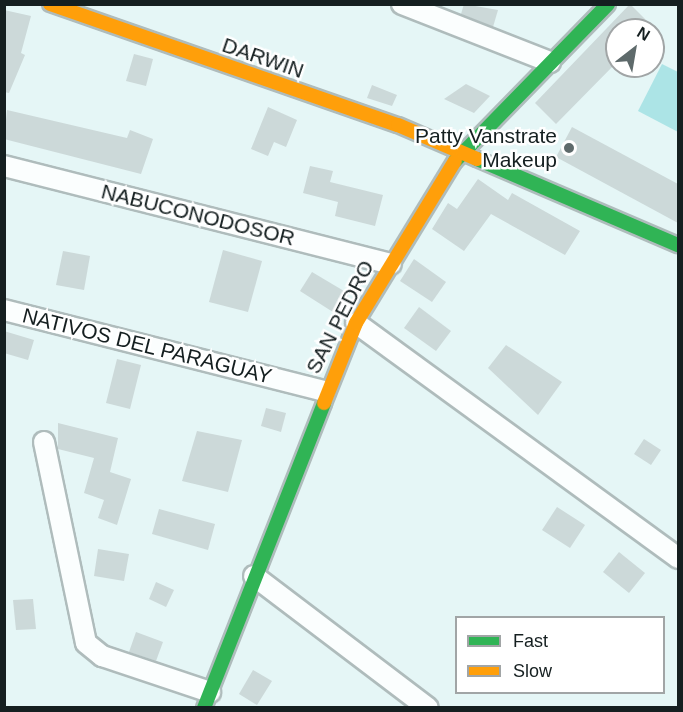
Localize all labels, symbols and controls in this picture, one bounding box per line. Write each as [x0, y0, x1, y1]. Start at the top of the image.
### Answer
north arrow [605, 18, 665, 78]
text: N [634, 24, 653, 44]
street label: DARWIN [219, 32, 307, 84]
place label: Patty Vanstrate Makeup [415, 123, 557, 173]
marker: Patty Vanstrate Makeup [562, 141, 576, 155]
street label: NABUCONODOSOR [99, 179, 297, 251]
street label: SAN PEDRO [301, 256, 379, 378]
street label: NATIVOS DEL PARAGUAY [19, 303, 275, 389]
legend [455, 616, 665, 694]
text: Fast [513, 631, 548, 651]
text: Slow [513, 661, 552, 681]

